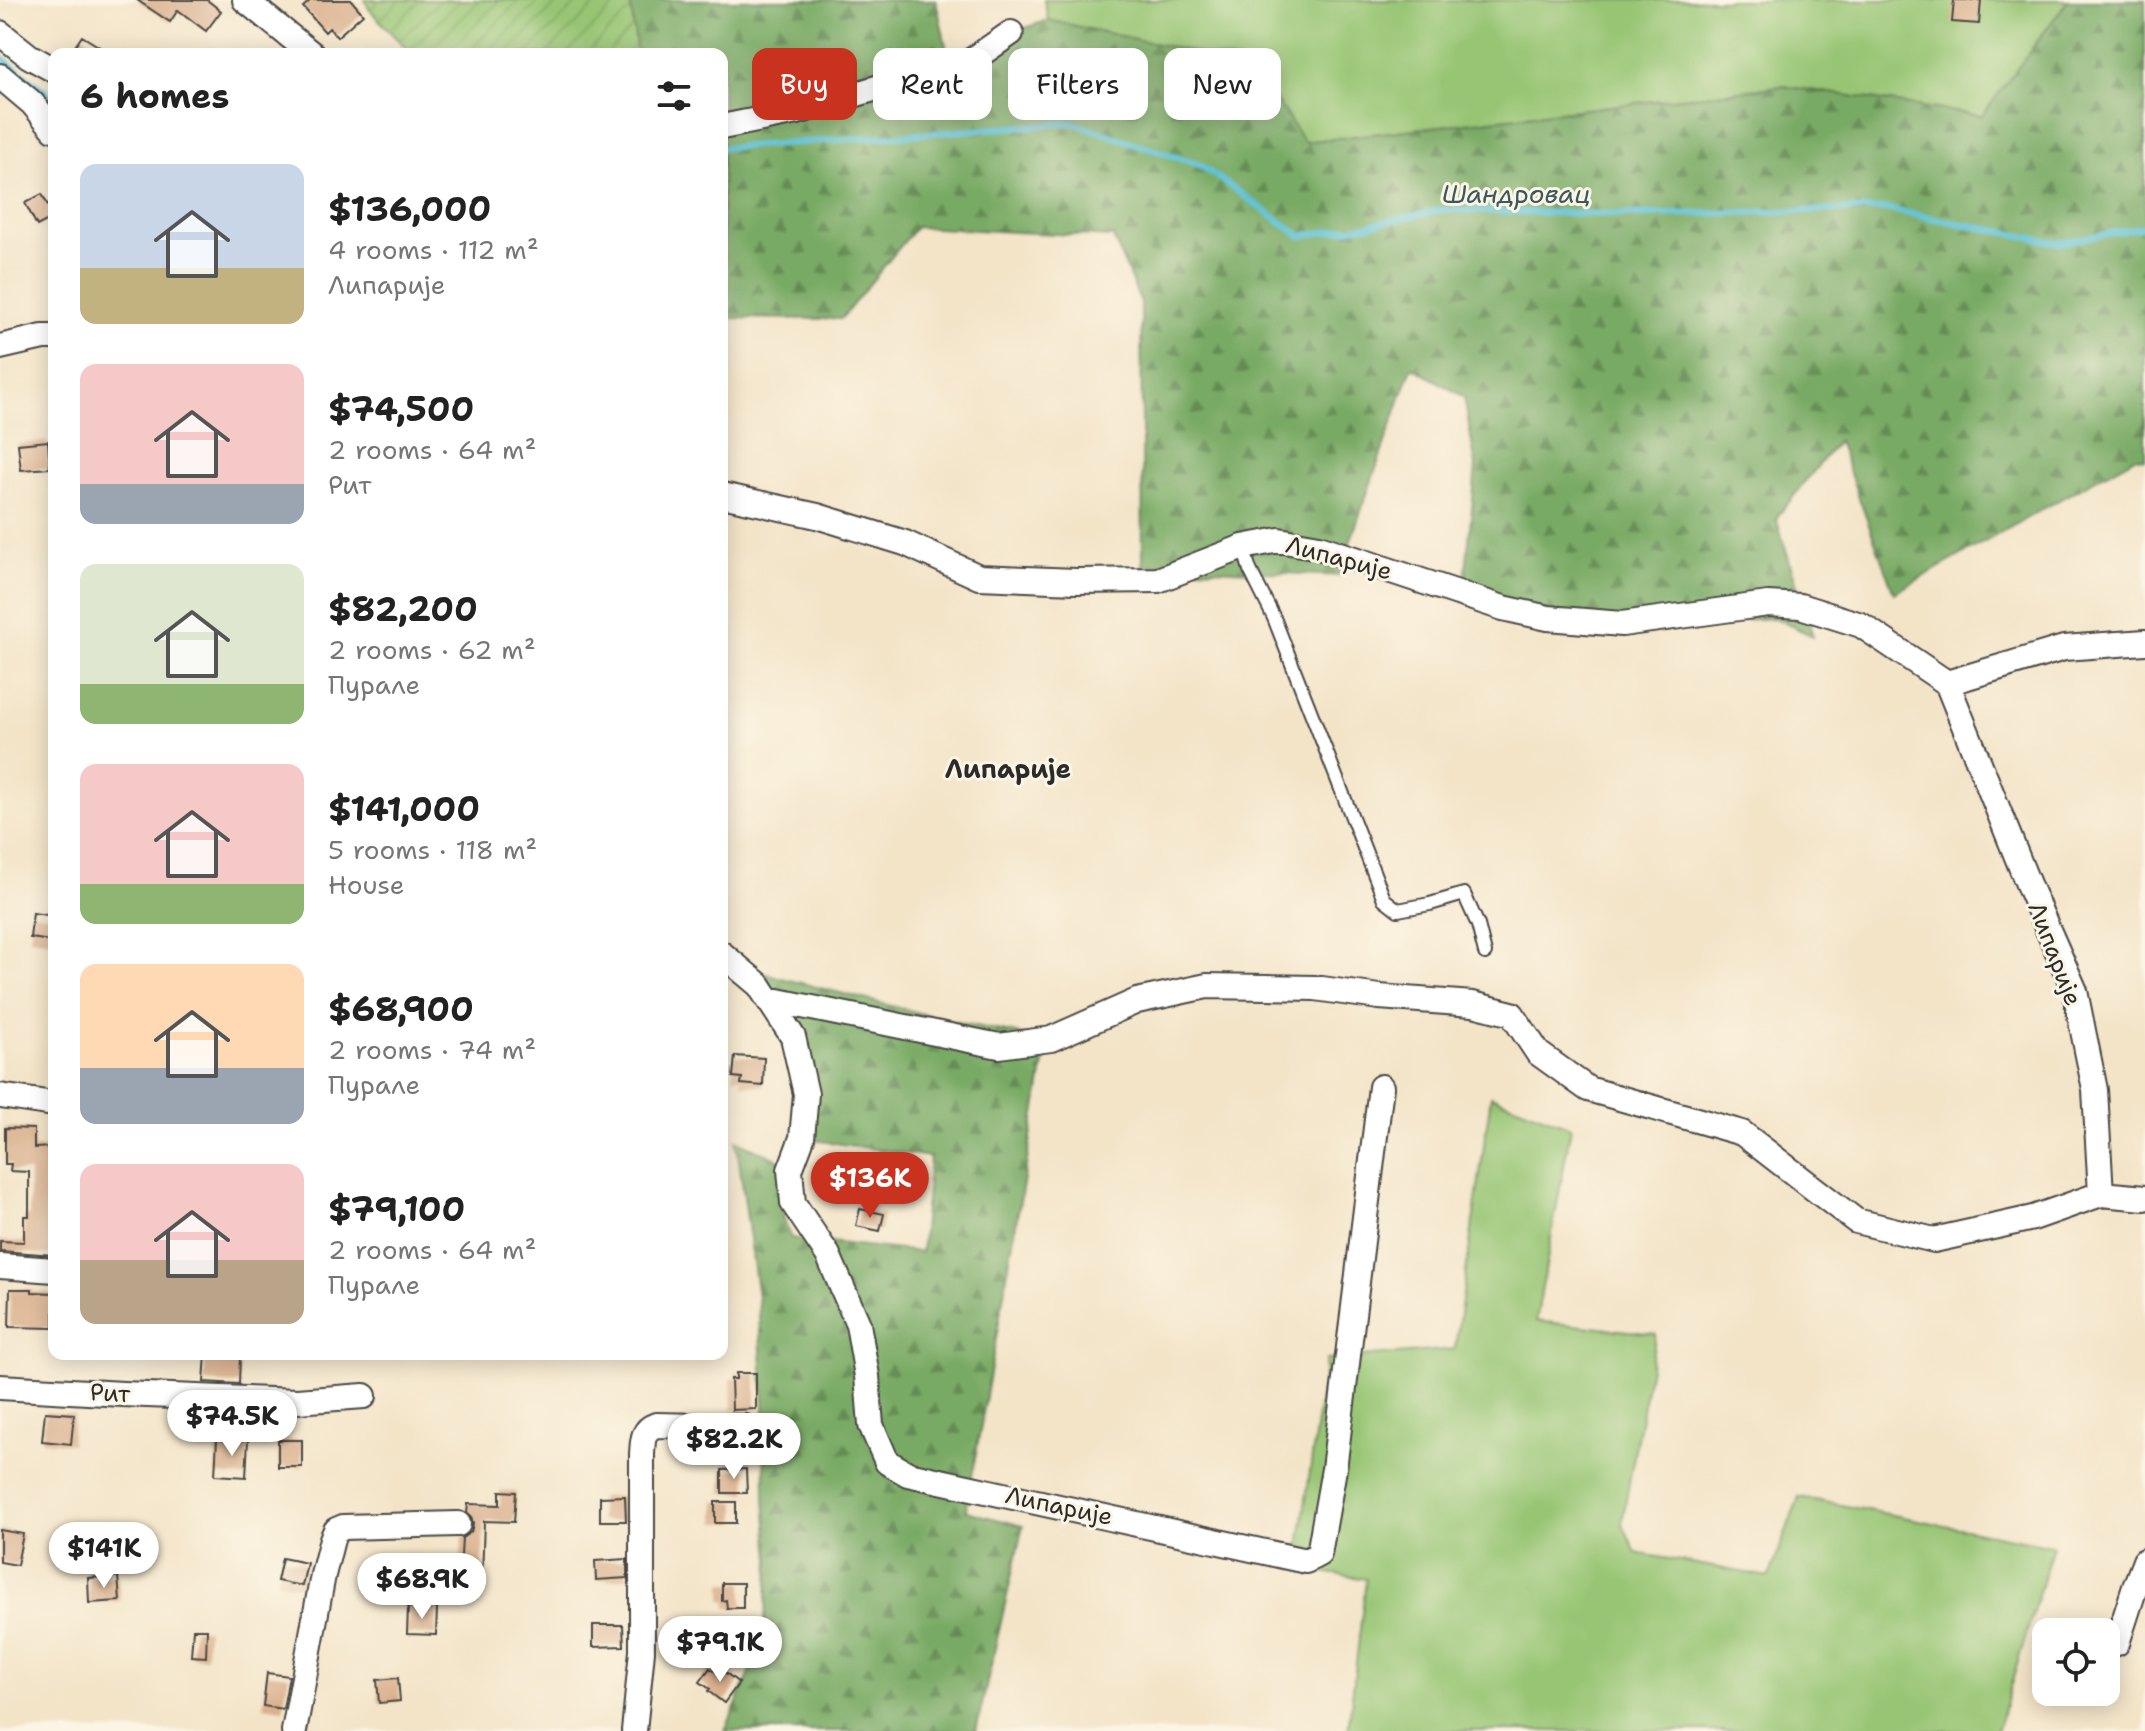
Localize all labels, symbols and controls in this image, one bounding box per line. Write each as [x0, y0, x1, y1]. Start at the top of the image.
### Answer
chip: Buy [752, 48, 857, 120]
chip: Rent [873, 48, 992, 120]
chip: Filters [1008, 48, 1148, 120]
chip: New [1164, 48, 1281, 120]
text: 6 homes [80, 73, 229, 119]
icon: filters [652, 74, 696, 118]
water label: Шандровац [1442, 176, 1590, 211]
text: $136,000 [328, 186, 491, 232]
icon: home [144, 196, 240, 292]
text: 4 rooms · 112 m² [328, 232, 539, 267]
text: Липарије [328, 267, 446, 302]
text: $74,500 [328, 386, 474, 432]
icon: home [144, 396, 240, 492]
text: 2 rooms · 64 m² [328, 432, 536, 467]
text: Рит [328, 467, 371, 502]
street label: Липарије [1282, 528, 1396, 588]
text: $82,200 [328, 586, 478, 632]
icon: home [144, 596, 240, 692]
text: 2 rooms · 62 m² [328, 632, 536, 667]
text: Пурале [328, 667, 420, 702]
district label: Липарије [945, 751, 1071, 786]
text: $141,000 [328, 786, 480, 832]
icon: home [144, 796, 240, 892]
text: 5 rooms · 118 m² [328, 832, 537, 867]
text: House [328, 867, 404, 902]
street label: Липарије [2021, 898, 2089, 1010]
text: $68,900 [328, 986, 474, 1032]
icon: home [144, 996, 240, 1092]
text: 2 rooms · 74 m² [328, 1032, 536, 1067]
text: Пурале [328, 1067, 420, 1102]
pin: $136K [814, 1152, 926, 1220]
text: $136K [829, 1160, 911, 1195]
text: $79,100 [328, 1186, 465, 1232]
icon: home [144, 1196, 240, 1292]
text: 2 rooms · 64 m² [328, 1232, 536, 1267]
text: Пурале [328, 1267, 420, 1302]
street label: Рит [89, 1376, 132, 1410]
pin: $74.5K [167, 1390, 297, 1458]
text: $74.5K [185, 1398, 279, 1433]
pin: $82.2K [669, 1413, 799, 1481]
text: $82.2K [686, 1421, 782, 1456]
street label: Липарије [1003, 1479, 1115, 1533]
pin: $141K [48, 1522, 160, 1590]
text: $141K [67, 1530, 141, 1565]
pin: $68.9K [357, 1553, 487, 1621]
text: $68.9K [375, 1561, 469, 1596]
pin: $79.1K [655, 1616, 785, 1684]
map controls [2032, 1618, 2120, 1706]
button: locate [2032, 1618, 2120, 1706]
text: $79.1K [676, 1624, 764, 1659]

